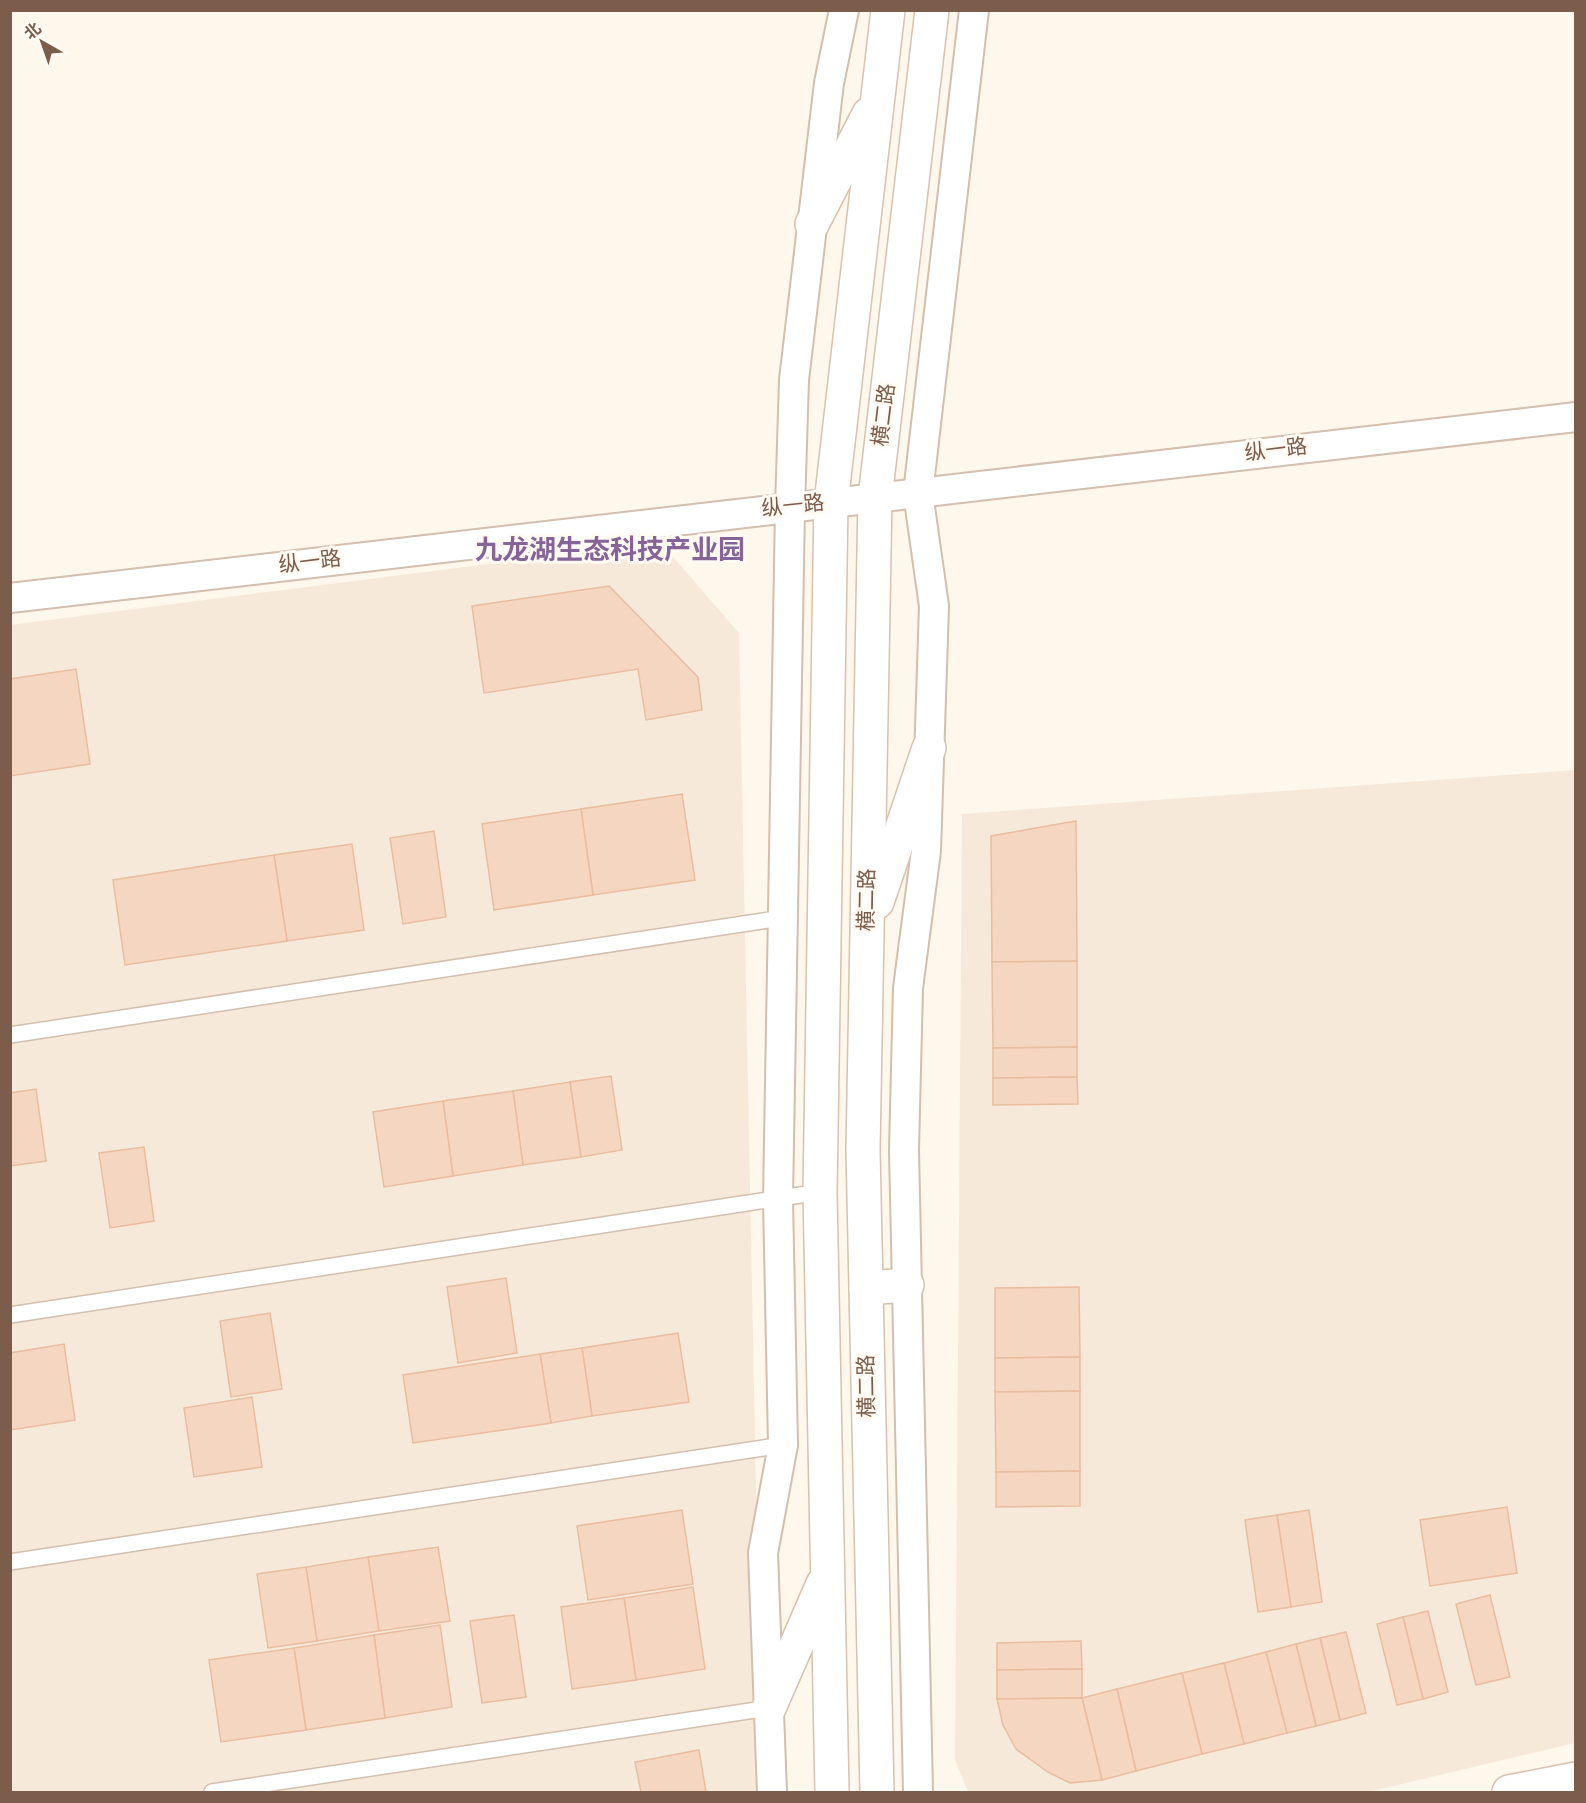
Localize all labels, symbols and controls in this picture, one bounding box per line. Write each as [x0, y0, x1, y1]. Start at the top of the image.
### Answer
north arrow [12, 12, 72, 72]
text: 北 [21, 19, 46, 45]
street label: 横二路 [868, 382, 902, 448]
street label: 纵一路 [1243, 434, 1309, 468]
street label: 纵一路 [760, 490, 826, 524]
district label: 九龙湖生态科技产业园 [475, 535, 745, 569]
street label: 纵一路 [277, 546, 343, 580]
street label: 横二路 [854, 868, 882, 932]
street label: 横二路 [854, 1354, 882, 1418]

